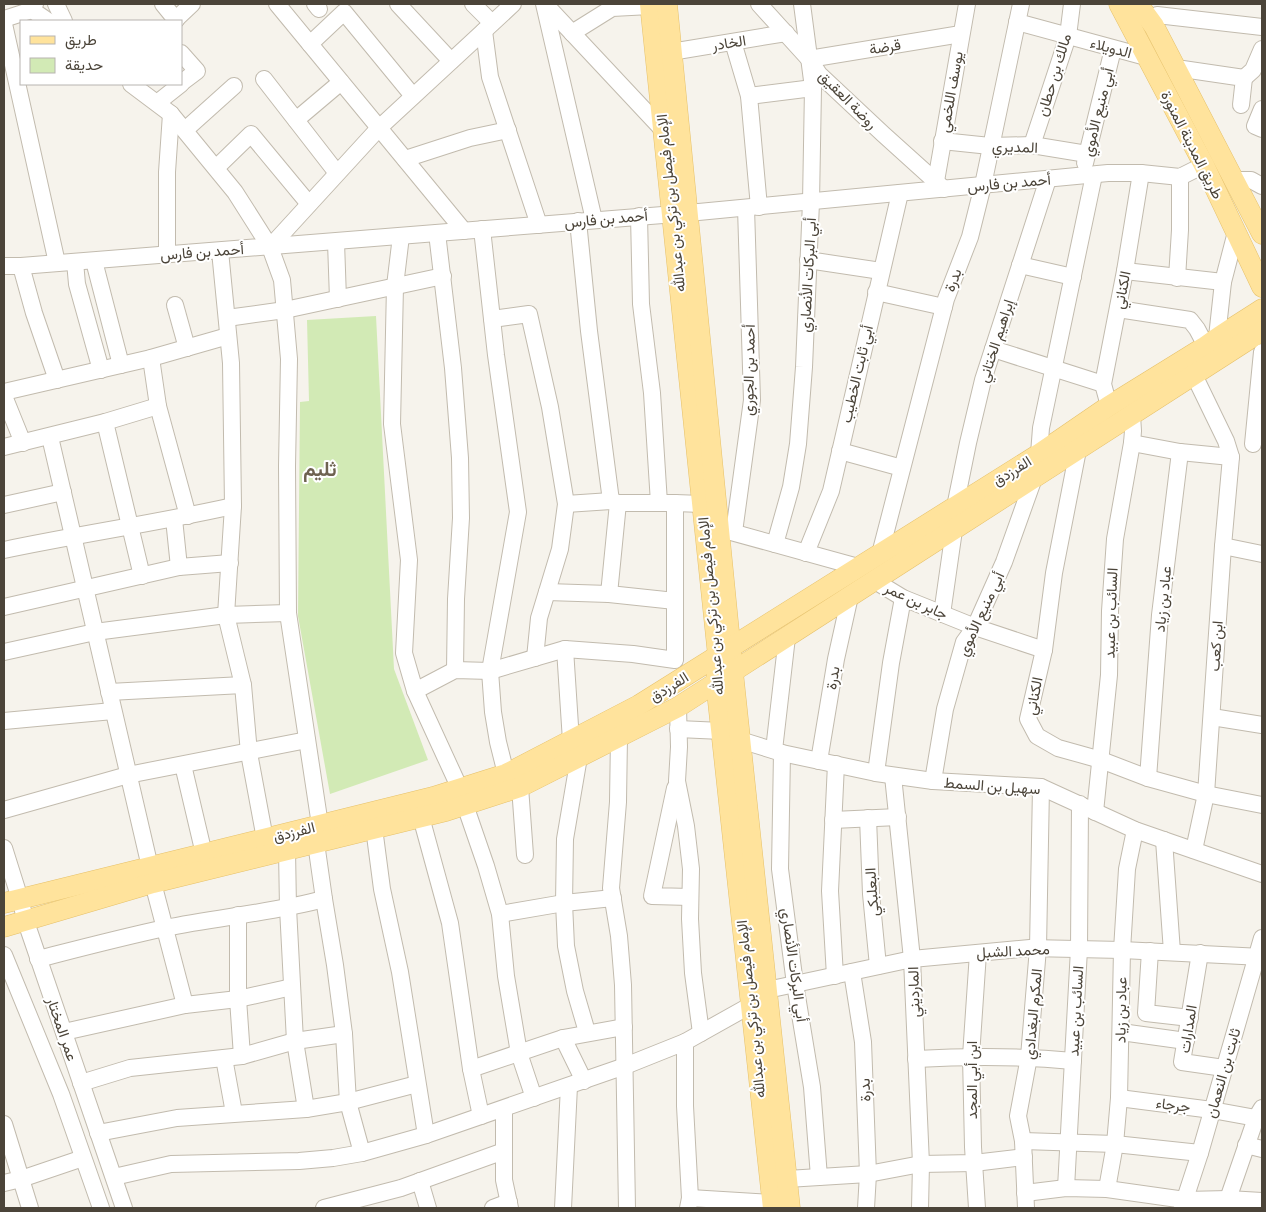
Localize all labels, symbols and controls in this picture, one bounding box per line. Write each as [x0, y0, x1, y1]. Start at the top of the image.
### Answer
legend [20, 20, 182, 85]
text: طريق [65, 29, 97, 50]
street label: الخادر [709, 29, 747, 56]
street label: مالك بن حطان [1031, 31, 1076, 119]
street label: الدويلاء [1088, 32, 1134, 63]
street label: قرضة [868, 34, 902, 59]
street label: يوسف اللخمي [933, 50, 971, 135]
text: حديقة [65, 54, 103, 75]
street label: روضة العقيق [814, 65, 883, 134]
street label: أبي منيع الأموي [1076, 65, 1122, 159]
street label: طريق المدينة المنورة [1156, 87, 1229, 203]
street label: الإمام فيصل بن تركي بن عبدالله [651, 113, 693, 293]
street label: المديري [992, 135, 1038, 161]
street label: أحمد بن فارس [966, 168, 1052, 197]
street label: أحمد بن فارس [563, 204, 649, 233]
street label: أبي البركات الأنصاري [794, 217, 824, 333]
street label: أحمد بن فارس [159, 238, 245, 265]
street label: بدرة [939, 265, 967, 294]
street label: الكناني [1108, 269, 1138, 311]
street label: إبراهيم الختاني [972, 296, 1022, 386]
street label: أبي ثابت الخطيب [835, 322, 881, 426]
street label: أحمد بن الجوري [737, 323, 763, 416]
street label: الفرزدق [988, 450, 1035, 491]
district label: ثليم [303, 455, 337, 482]
street label: الإمام فيصل بن تركي بن عبدالله [692, 516, 732, 696]
street label: عباد بن زياد [1149, 565, 1176, 633]
street label: السائب بن عبيد [1098, 567, 1123, 659]
street label: أبي منيع الأموي [952, 568, 1012, 661]
street label: جابر بن عمر [880, 576, 951, 624]
street label: ابن كعب [1203, 620, 1228, 672]
street label: بدرة [820, 665, 845, 691]
street label: الفرزدق [645, 666, 692, 707]
street label: الكناني [1020, 675, 1050, 717]
street label: سهيل بن السمط [943, 772, 1041, 799]
street label: الفرزدق [271, 816, 317, 847]
street label: البعلبكي [859, 867, 887, 917]
street label: أبي البركات الأنصاري [773, 907, 813, 1024]
street label: الإمام فيصل بن تركي بن عبدالله [731, 919, 773, 1099]
street label: محمد الشبل [976, 938, 1050, 963]
street label: السائب بن عبيد [1063, 965, 1088, 1057]
street label: المارديني [902, 966, 928, 1018]
street label: المكرم البغدادي [1018, 968, 1050, 1061]
street label: عباد بن زياد [1109, 976, 1132, 1043]
street label: عمر المختار [41, 993, 83, 1064]
street label: المدارات [1173, 1003, 1202, 1055]
street label: ثابت بن النعمان [1200, 1025, 1245, 1120]
street label: ابن أبي المجد [961, 1041, 985, 1119]
street label: بدرة [854, 1078, 875, 1102]
street label: جرجاء [1155, 1092, 1192, 1117]

